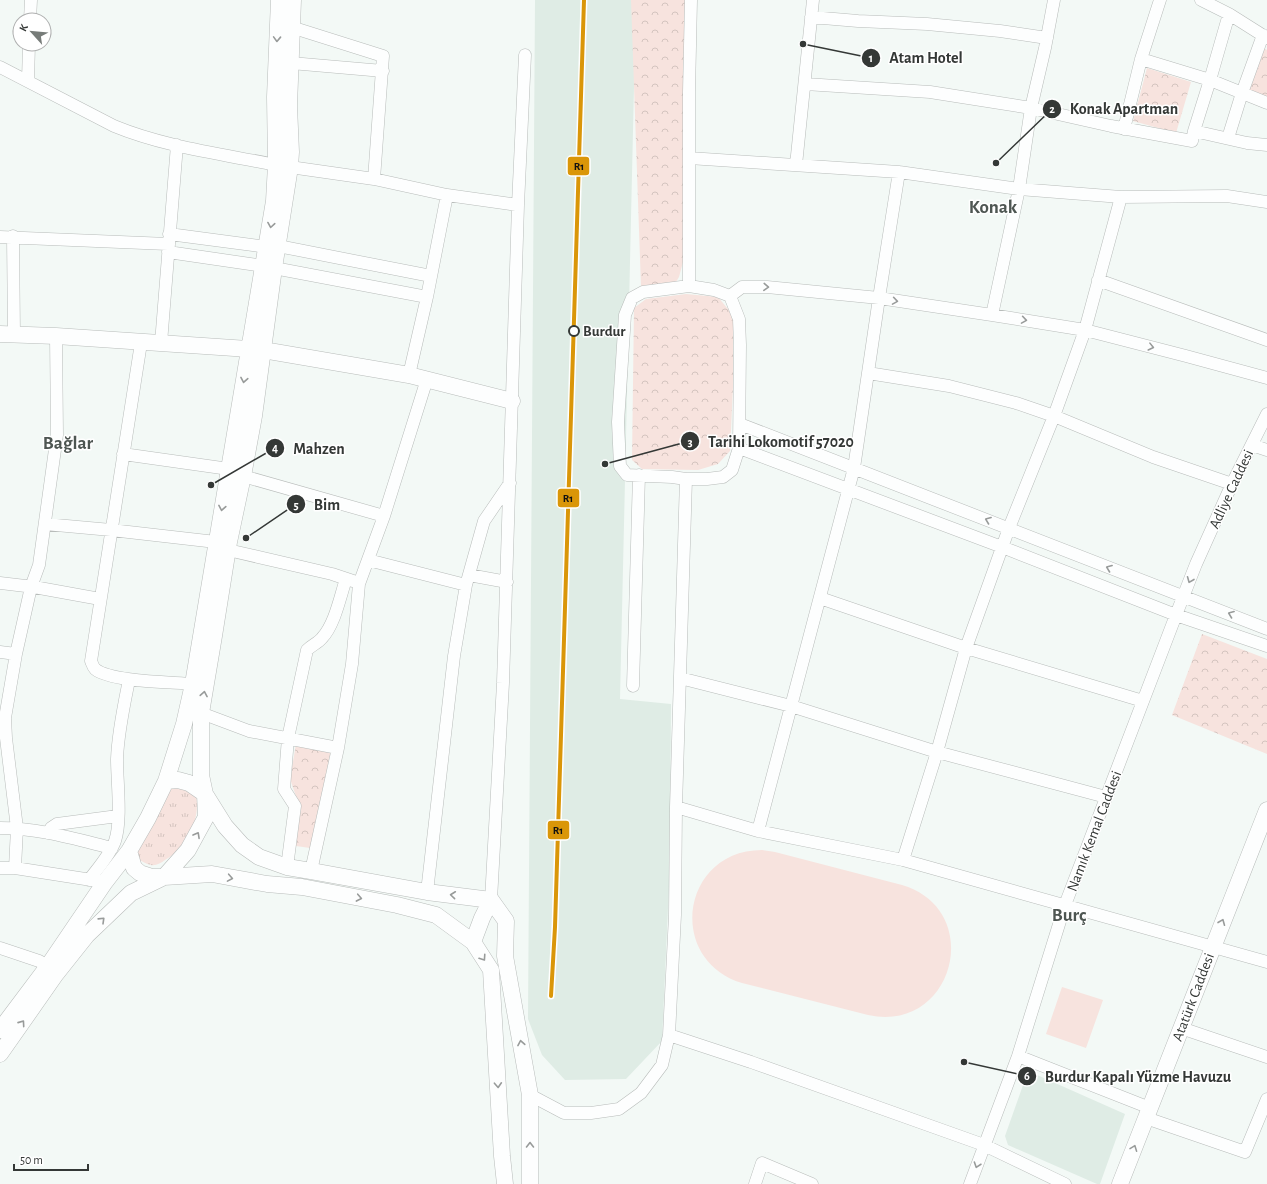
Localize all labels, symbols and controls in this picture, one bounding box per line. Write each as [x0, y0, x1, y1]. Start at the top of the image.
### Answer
north arrow [12, 12, 52, 52]
text: K [17, 22, 30, 33]
one-way arrow [273, 36, 281, 42]
callout: Atam Hotel [861, 44, 970, 72]
text: Atam Hotel [889, 50, 963, 66]
text: 1 [869, 52, 873, 64]
callout: Konak Apartman [1042, 95, 1186, 123]
text: Konak Apartman [1070, 101, 1178, 117]
text: 2 [1049, 103, 1055, 115]
line badge: R1 [567, 156, 590, 176]
text: R1 [574, 161, 584, 172]
district label: Konak [969, 198, 1018, 217]
one-way arrow [267, 221, 275, 228]
one-way arrow [763, 283, 769, 292]
one-way arrow [892, 296, 898, 305]
one-way arrow [1020, 315, 1027, 324]
place label: Burdur [583, 324, 626, 339]
marker: Burdur [568, 325, 580, 337]
one-way arrow [1147, 342, 1154, 350]
one-way arrow [240, 377, 249, 383]
callout: Tarihi Lokomotif 57020 [680, 427, 862, 455]
district label: Bağlar [43, 434, 94, 453]
callout: Mahzen [265, 434, 353, 462]
text: Tarihi Lokomotif 57020 [708, 434, 854, 450]
text: 3 [687, 436, 693, 448]
text: Mahzen [293, 441, 345, 457]
text: 4 [272, 442, 278, 454]
street label: Adliye Caddesi [1207, 447, 1256, 531]
line badge: R1 [557, 488, 580, 508]
callout: Bim [286, 490, 348, 518]
text: R1 [563, 493, 573, 504]
text: Bim [314, 497, 340, 513]
text: 5 [293, 499, 299, 511]
one-way arrow [218, 505, 227, 512]
one-way arrow [985, 517, 992, 525]
one-way arrow [1106, 564, 1113, 572]
one-way arrow [1186, 577, 1194, 584]
one-way arrow [1227, 611, 1234, 619]
one-way arrow [199, 691, 208, 697]
street label: Namık Kemal Caddesi [1065, 769, 1124, 894]
line badge: R1 [547, 820, 570, 840]
text: R1 [553, 825, 563, 836]
one-way arrow [192, 832, 199, 839]
one-way arrow [227, 873, 233, 881]
one-way arrow [450, 891, 456, 900]
one-way arrow [355, 893, 362, 901]
district label: Burç [1052, 906, 1087, 925]
one-way arrow [97, 917, 105, 925]
one-way arrow [1218, 919, 1226, 926]
street label: Atatürk Caddesi [1170, 951, 1217, 1043]
one-way arrow [478, 954, 486, 961]
one-way arrow [17, 1020, 24, 1027]
one-way arrow [517, 1040, 525, 1046]
callout: Burdur Kapalı Yüzme Havuzu [1017, 1062, 1239, 1090]
text: Burdur Kapalı Yüzme Havuzu [1045, 1069, 1232, 1085]
text: 6 [1024, 1070, 1030, 1082]
one-way arrow [493, 1082, 502, 1088]
one-way arrow [526, 1142, 534, 1148]
one-way arrow [1130, 1144, 1138, 1151]
scale bar [14, 1146, 88, 1172]
text: 50 m [20, 1154, 43, 1166]
one-way arrow [973, 1161, 982, 1168]

